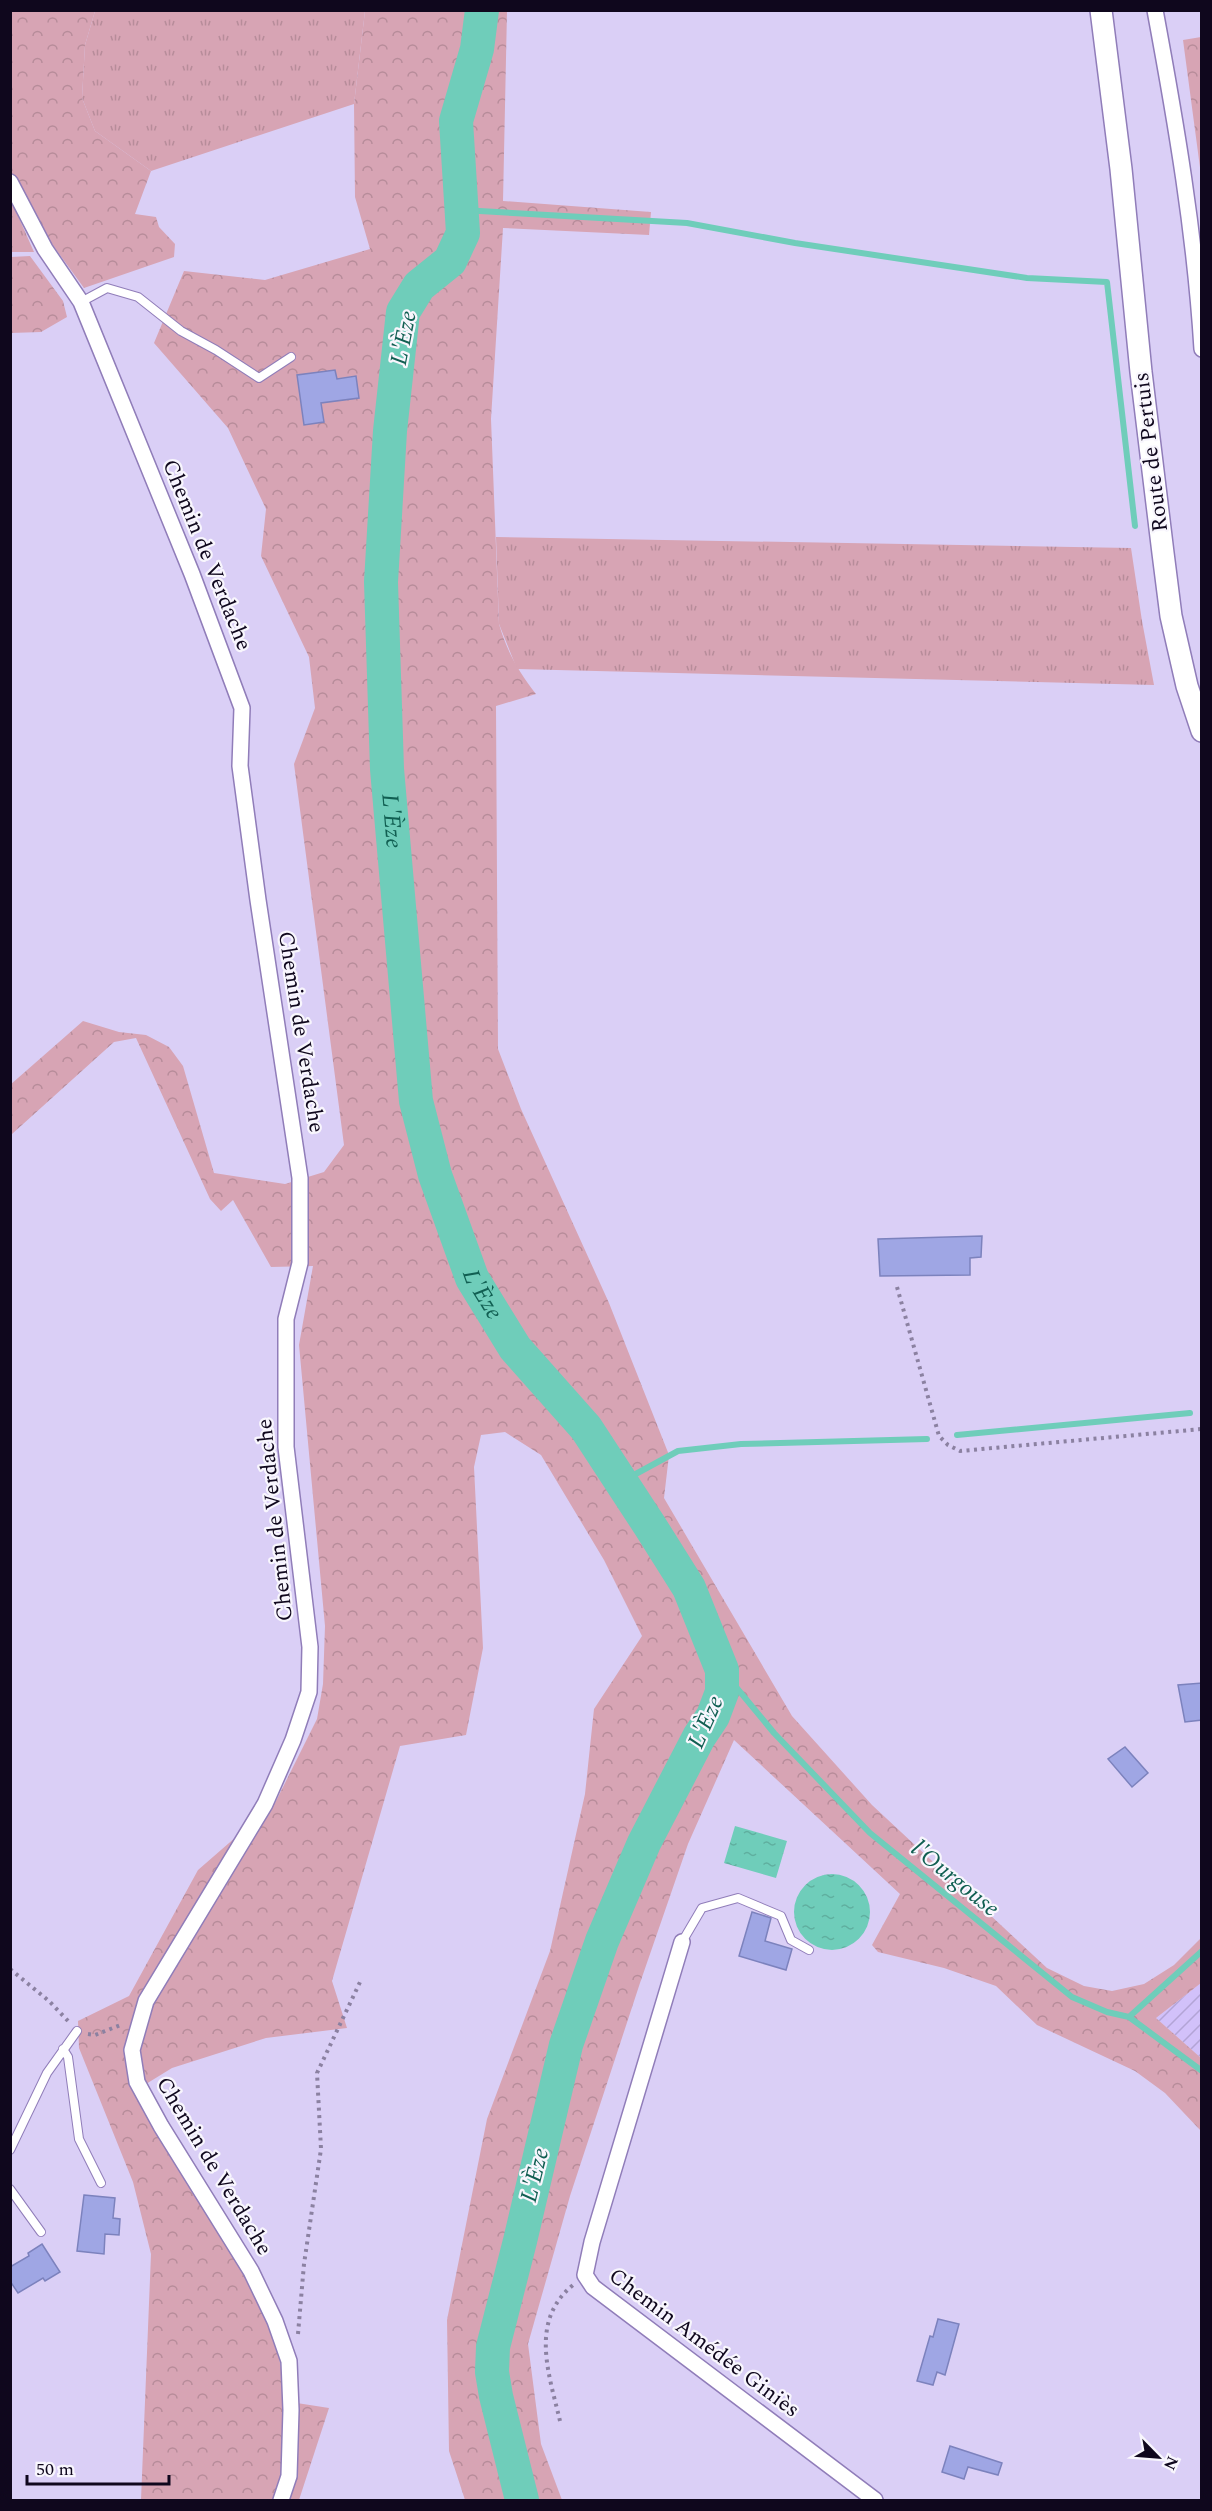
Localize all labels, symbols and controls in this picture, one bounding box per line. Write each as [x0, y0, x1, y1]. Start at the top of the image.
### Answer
water label: L'Èze [381, 308, 427, 368]
street label: Route de Pertuis [1125, 370, 1177, 534]
street label: Chemin de Verdache [154, 454, 260, 656]
water label: L'Èze [371, 792, 412, 850]
street label: Chemin de Verdache [269, 929, 333, 1135]
water label: L'Èze [452, 1264, 512, 1327]
street label: Chemin de Verdache [248, 1417, 302, 1623]
water label: L'Èze [678, 1690, 734, 1754]
water label: l'Ourgouse [903, 1832, 1007, 1926]
street label: Chemin de Verdache [147, 2070, 281, 2262]
water label: L'Èze [511, 2144, 559, 2206]
street label: Chemin Amédée Giniès [601, 2260, 807, 2426]
north arrow [1128, 2427, 1188, 2487]
scale bar [27, 2448, 170, 2486]
text: N [1157, 2452, 1184, 2474]
text: 50 m [36, 2456, 74, 2483]

